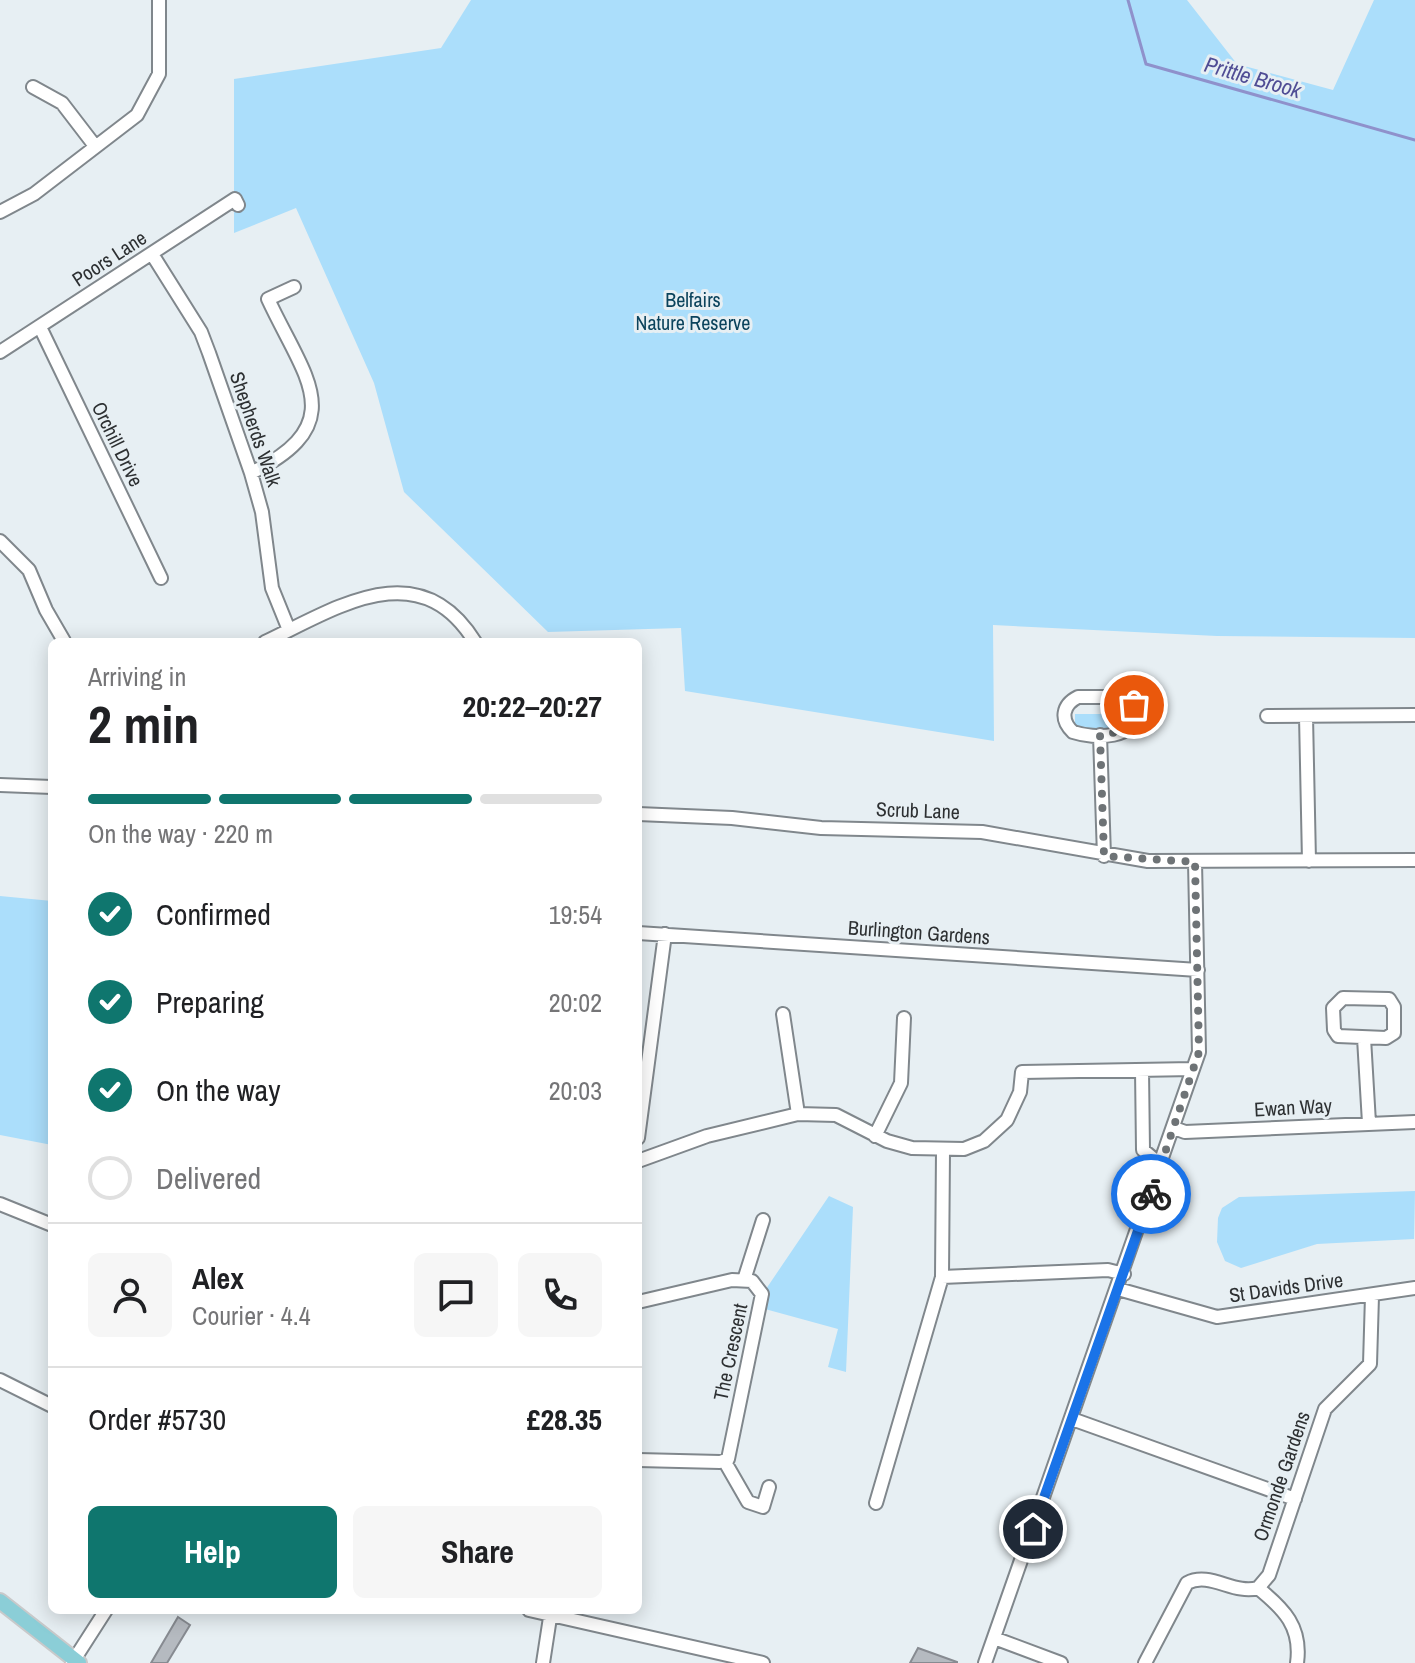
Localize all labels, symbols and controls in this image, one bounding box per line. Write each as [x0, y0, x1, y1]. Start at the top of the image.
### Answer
water label: Prittle Brook [1201, 49, 1306, 105]
street label: Poors Lane [66, 224, 152, 292]
park label: Belfairs Nature Reserve [636, 286, 750, 336]
street label: Shepherds Walk [224, 368, 289, 491]
street label: Orchill Drive [86, 397, 150, 491]
text: Arriving in [88, 659, 186, 694]
pin [1100, 671, 1168, 739]
icon: bag [1112, 683, 1156, 727]
text: 20:22–20:27 [463, 686, 602, 726]
text: 2 min [88, 689, 199, 759]
street label: Scrub Lane [876, 795, 960, 825]
text: On the way · 220 m [88, 816, 273, 851]
icon: check [88, 892, 132, 936]
text: Confirmed [156, 894, 271, 934]
text: 19:54 [549, 897, 602, 932]
street label: Burlington Gardens [847, 914, 991, 950]
icon: check [88, 980, 132, 1024]
text: Preparing [156, 982, 264, 1022]
text: 20:02 [549, 985, 602, 1020]
icon: check [88, 1068, 132, 1112]
text: On the way [156, 1070, 280, 1110]
text: 20:03 [549, 1073, 602, 1108]
street label: Ewan Way [1253, 1091, 1333, 1123]
courier [1111, 1154, 1191, 1234]
text: Delivered [156, 1158, 261, 1198]
icon: bike [1129, 1172, 1173, 1216]
button: person [88, 1253, 172, 1337]
button: chat [414, 1253, 498, 1337]
button: phone [518, 1253, 602, 1337]
text: Alex [192, 1258, 244, 1298]
street label: St Davids Drive [1227, 1266, 1345, 1308]
text: Courier · 4.4 [192, 1298, 311, 1333]
street label: The Crescent [707, 1301, 754, 1403]
text: Order #5730 [88, 1399, 226, 1439]
text: £28.35 [527, 1399, 602, 1439]
street label: Ormonde Gardens [1246, 1407, 1316, 1545]
pin [999, 1495, 1067, 1563]
button: Help [88, 1506, 337, 1598]
button: Share [353, 1506, 602, 1598]
icon: home [1011, 1507, 1055, 1551]

